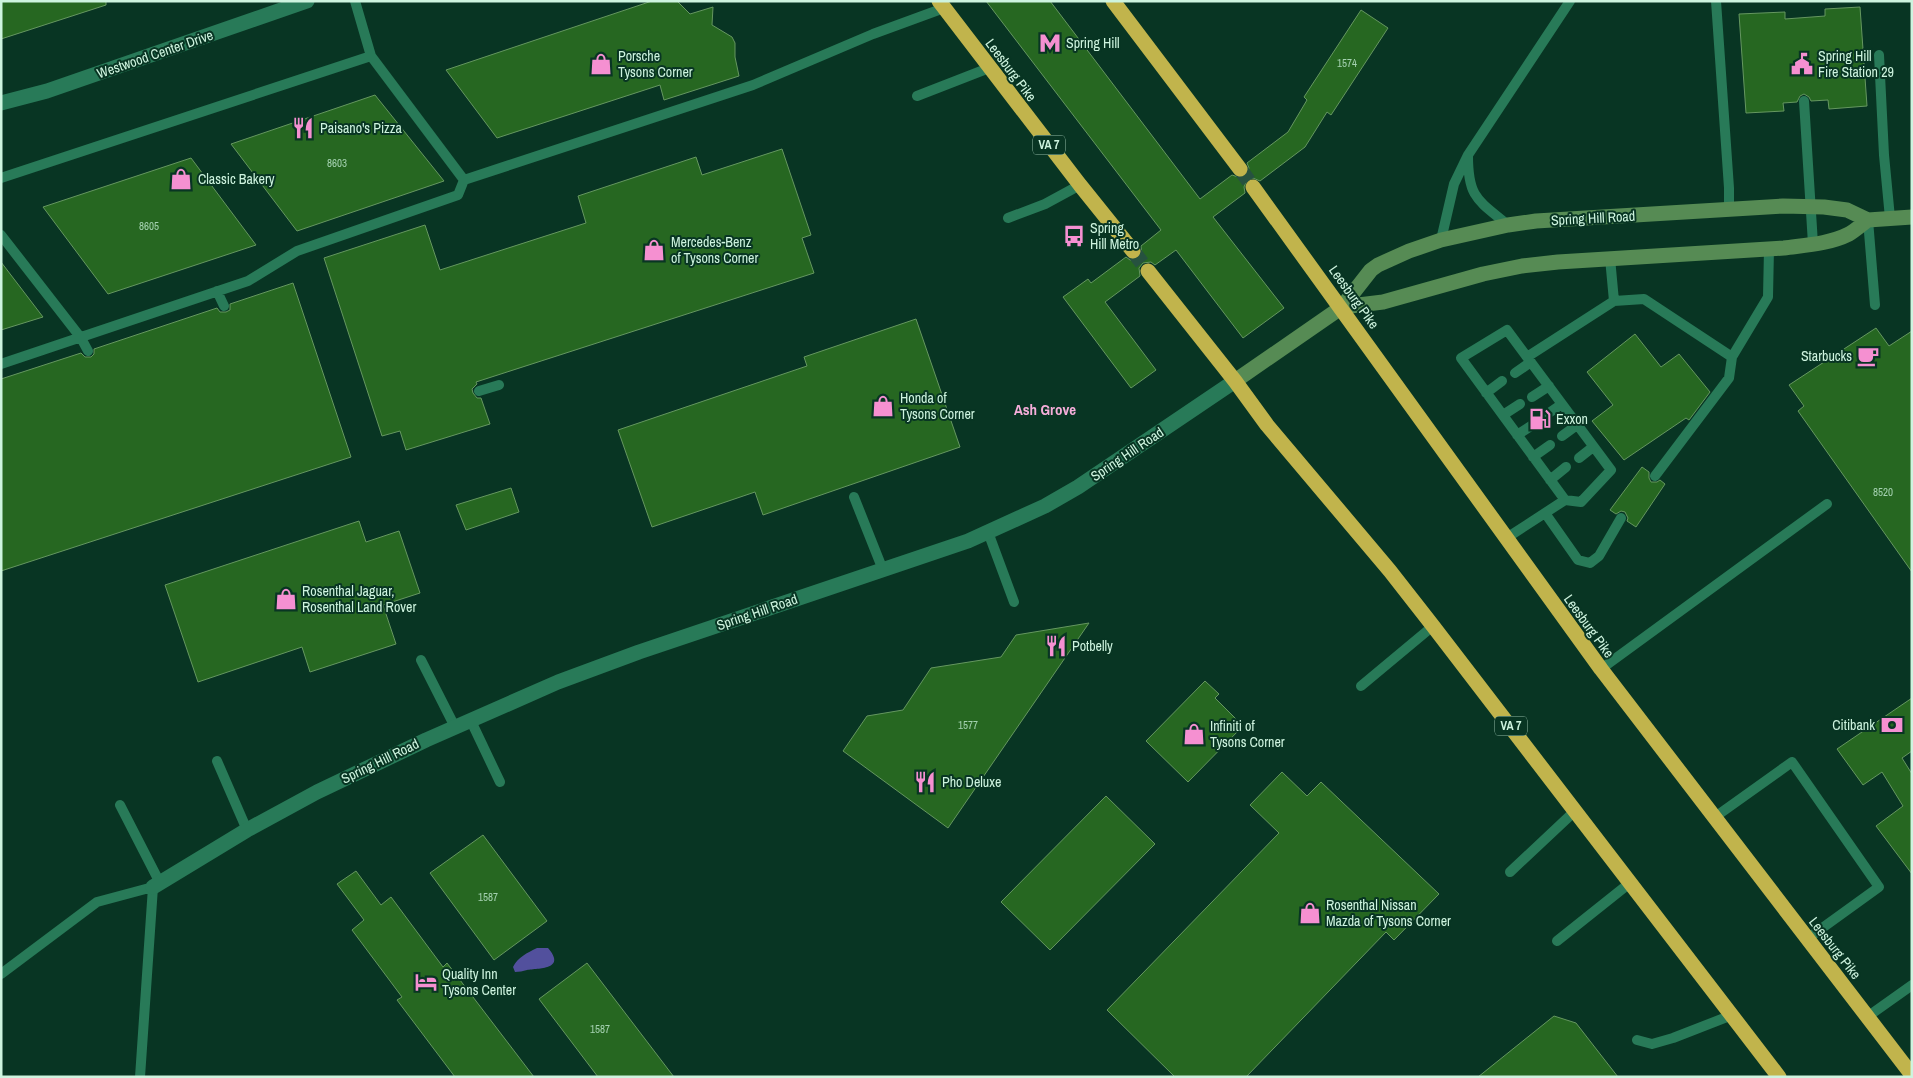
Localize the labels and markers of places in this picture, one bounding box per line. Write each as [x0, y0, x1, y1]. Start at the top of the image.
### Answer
metro station icon: Spring Hill [1037, 30, 1063, 56]
place label: Spring Hill [1066, 34, 1120, 52]
place label: Porsche Tysons Corner [618, 47, 693, 81]
place label: Spring Hill Fire Station 29 [1818, 47, 1894, 81]
shop icon: Porsche Tysons Corner [588, 51, 614, 77]
public building icon: Spring Hill Fire Station 29 [1789, 51, 1815, 77]
restaurant icon: Paisano's Pizza [290, 115, 316, 141]
place label: Paisano's Pizza [320, 119, 403, 137]
shop icon: Classic Bakery [168, 166, 194, 192]
place label: Classic Bakery [198, 170, 275, 188]
place label: Spring Hill Metro [1090, 219, 1139, 253]
bus stop icon: Spring Hill Metro [1061, 223, 1087, 249]
place label: Mercedes-Benz of Tysons Corner [671, 233, 758, 267]
shop icon: Mercedes-Benz of Tysons Corner [641, 237, 667, 263]
cafe icon: Starbucks [1855, 343, 1881, 369]
place label: Starbucks [1801, 347, 1852, 365]
place label: Honda of Tysons Corner [900, 389, 975, 423]
shop icon: Honda of Tysons Corner [870, 393, 896, 419]
fuel station icon: Exxon [1527, 406, 1553, 432]
place label: Exxon [1556, 410, 1588, 428]
place label: Rosenthal Jaguar, Rosenthal Land Rover [302, 582, 416, 616]
shop icon: Rosenthal Jaguar, Rosenthal Land Rover [273, 586, 299, 612]
restaurant icon: Potbelly [1043, 633, 1069, 659]
place label: Potbelly [1072, 637, 1113, 655]
bank icon: Citibank [1879, 712, 1905, 738]
place label: Citibank [1832, 716, 1875, 734]
place label: Infiniti of Tysons Corner [1210, 717, 1285, 751]
shop icon: Infiniti of Tysons Corner [1181, 721, 1207, 747]
restaurant icon: Pho Deluxe [912, 769, 938, 795]
place label: Pho Deluxe [942, 773, 1001, 791]
place label: Rosenthal Nissan Mazda of Tysons Corner [1326, 896, 1451, 930]
shop icon: Rosenthal Nissan Mazda of Tysons Corner [1297, 900, 1323, 926]
place label: Quality Inn Tysons Center [442, 965, 516, 999]
hotel icon: Quality Inn Tysons Center [413, 969, 439, 995]

